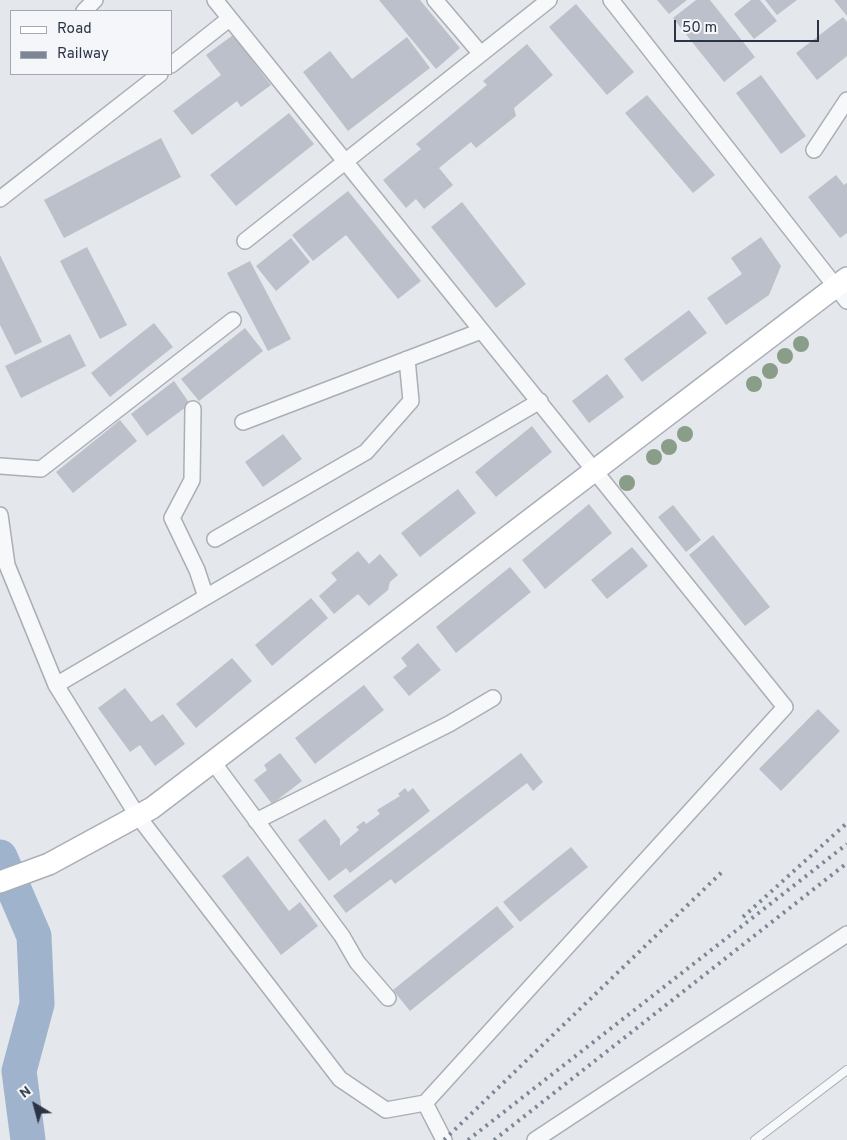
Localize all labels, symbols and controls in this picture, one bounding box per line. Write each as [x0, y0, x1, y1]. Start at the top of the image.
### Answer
legend [10, 10, 172, 75]
scale bar [677, 10, 822, 42]
text: 50 m [682, 19, 717, 38]
text: Road [57, 20, 92, 39]
text: Railway [57, 45, 109, 64]
north arrow [10, 1080, 60, 1130]
text: N [17, 1083, 35, 1102]

